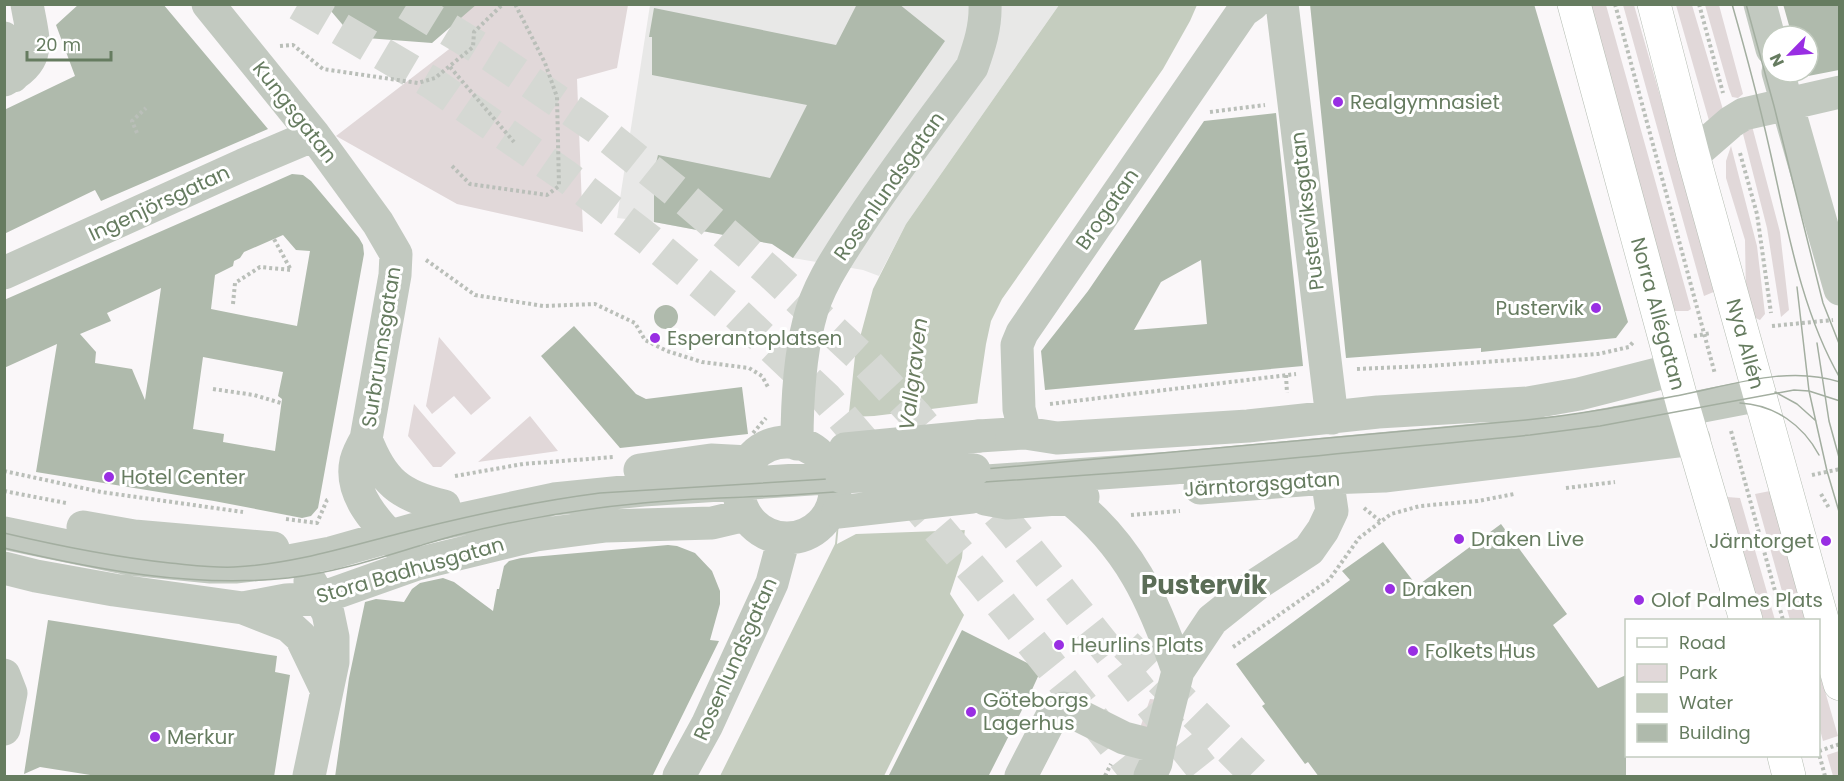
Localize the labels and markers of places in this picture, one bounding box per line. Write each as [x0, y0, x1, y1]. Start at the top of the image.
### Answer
place label: Realgymnasiet [1350, 88, 1500, 116]
marker: Realgymnasiet [1331, 95, 1345, 109]
place label: Pustervik [1496, 294, 1585, 322]
marker: Pustervik [1589, 301, 1603, 315]
place label: Esperantoplatsen [667, 324, 842, 352]
marker: Esperantoplatsen [648, 331, 662, 345]
place label: Hotel Center [121, 463, 245, 491]
marker: Hotel Center [102, 470, 116, 484]
place label: Draken Live [1471, 525, 1584, 553]
place label: Järntorget [1709, 527, 1814, 555]
marker: Draken Live [1452, 532, 1466, 546]
marker: Järntorget [1819, 534, 1833, 548]
place label: Draken [1402, 575, 1473, 603]
marker: Draken [1383, 582, 1397, 596]
place label: Olof Palmes Plats [1651, 586, 1823, 614]
marker: Olof Palmes Plats [1632, 593, 1646, 607]
place label: Heurlins Plats [1071, 631, 1204, 659]
place label: Folkets Hus [1425, 637, 1536, 665]
marker: Heurlins Plats [1052, 638, 1066, 652]
marker: Folkets Hus [1406, 644, 1420, 658]
place label: Göteborgs Lagerhus [983, 686, 1089, 737]
marker: Göteborgs Lagerhus [964, 705, 978, 719]
place label: Merkur [167, 723, 235, 751]
marker: Merkur [148, 730, 162, 744]

